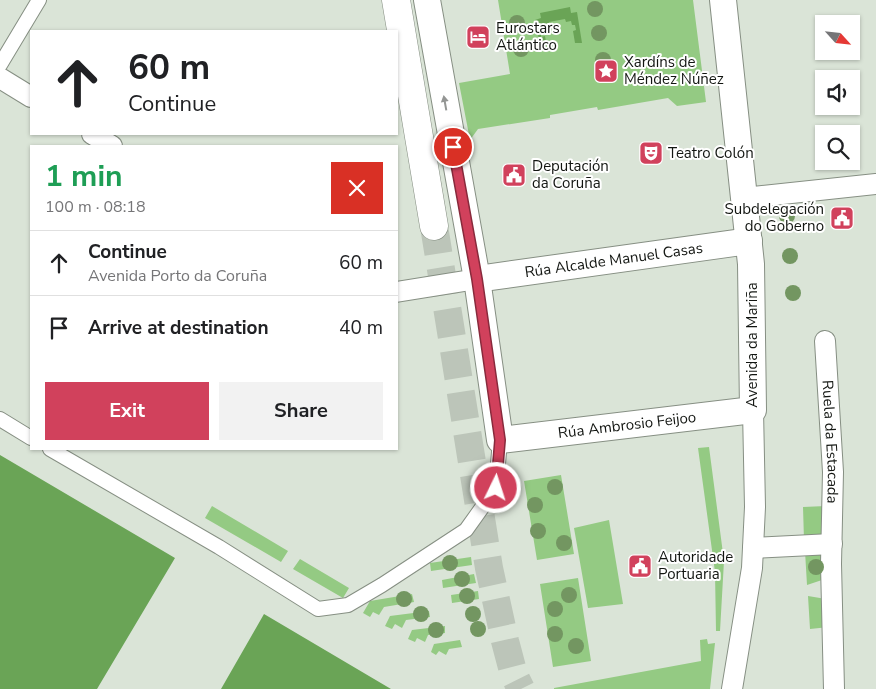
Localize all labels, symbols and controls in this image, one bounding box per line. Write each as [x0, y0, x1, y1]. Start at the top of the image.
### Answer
north arrow [815, 15, 860, 60]
map controls [815, 15, 860, 170]
place label: Eurostars Atlántico [496, 18, 560, 55]
hotel icon: Eurostars Atlántico [465, 24, 491, 50]
text: 60 m [128, 44, 210, 91]
icon: ahead [45, 50, 110, 115]
place label: Xardíns de Méndez Núñez [624, 52, 724, 89]
place icon: Xardíns de Méndez Núñez [593, 58, 619, 84]
button: sound [815, 70, 860, 115]
text: Continue [128, 89, 216, 119]
one-way arrow [441, 95, 449, 111]
button: search [815, 125, 860, 170]
pin [432, 126, 474, 168]
icon: arrive [439, 133, 467, 161]
theatre icon: Teatro Colón [638, 140, 664, 166]
place label: Teatro Colón [668, 143, 754, 163]
text: 1 min [45, 156, 123, 197]
place label: Deputación da Coruña [532, 156, 609, 193]
button: close [331, 162, 383, 214]
public building icon: Deputación da Coruña [501, 162, 527, 188]
text: 100 m · 08:18 [45, 196, 146, 218]
place label: Subdelegación do Goberno [725, 199, 824, 236]
public building icon: Subdelegación do Goberno [829, 205, 855, 231]
street label: Rúa Alcalde Manuel Casas [523, 238, 704, 282]
text: Continue [88, 239, 167, 265]
icon: ahead [45, 249, 73, 277]
text: 60 m [339, 250, 383, 276]
text: Avenida Porto da Coruña [88, 265, 267, 287]
street label: Avenida da Mariña [742, 282, 762, 408]
icon: arrive [45, 314, 73, 342]
text: Arrive at destination [88, 315, 269, 341]
text: 40 m [339, 315, 383, 341]
street label: Ruela da Estacada [817, 379, 843, 504]
button: Exit [45, 382, 209, 440]
button: Share [219, 382, 383, 440]
street label: Rúa Ambrosio Feijoo [557, 407, 697, 443]
position arrow [469, 461, 521, 513]
place label: Autoridade Portuaria [658, 547, 733, 584]
public building icon: Autoridade Portuaria [627, 553, 653, 579]

